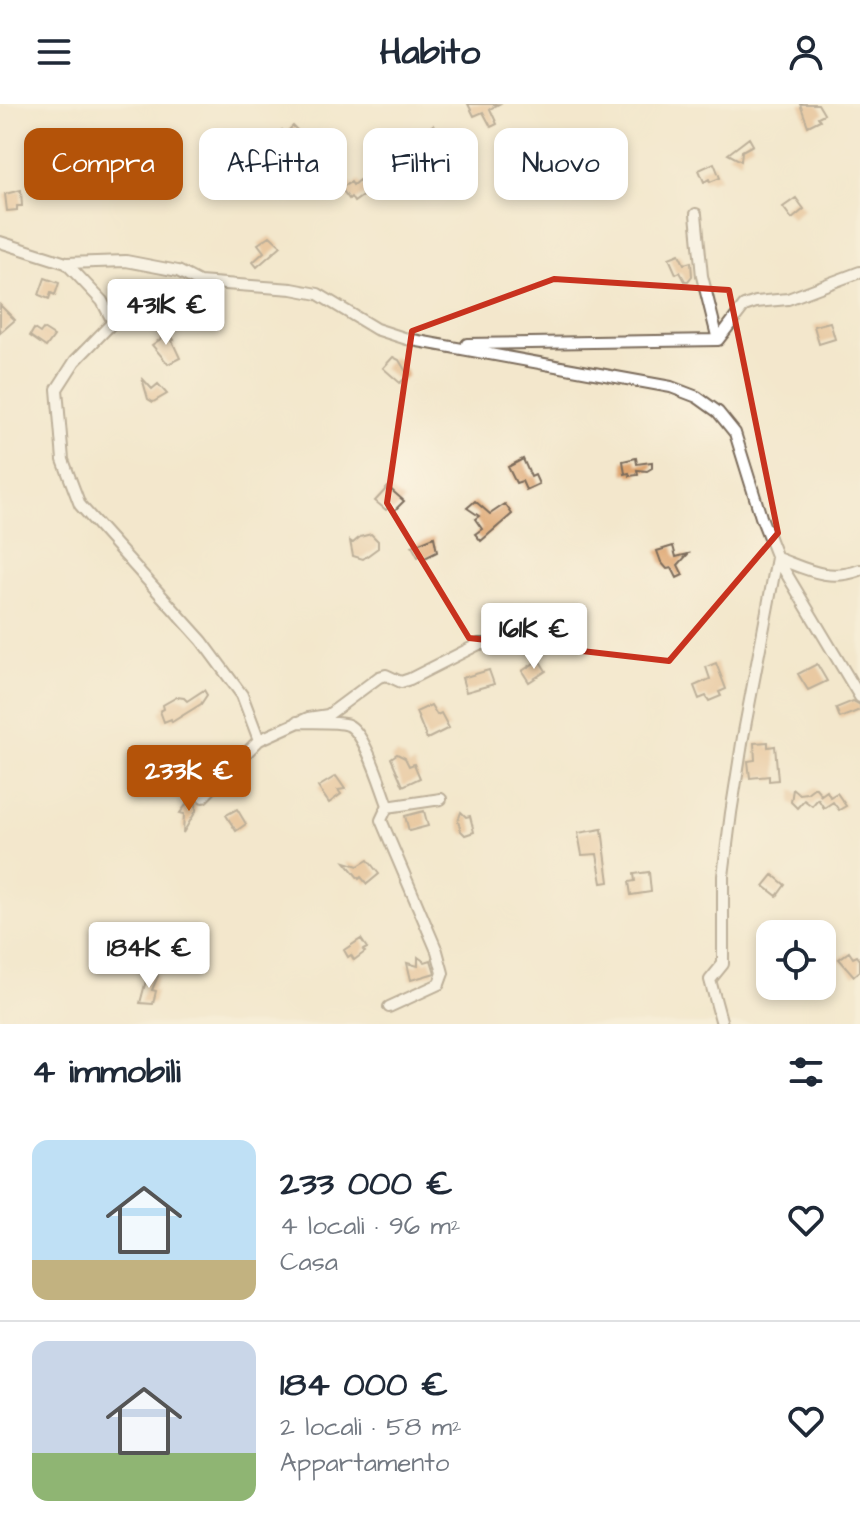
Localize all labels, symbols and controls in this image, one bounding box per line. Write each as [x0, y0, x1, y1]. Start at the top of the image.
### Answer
text: Habito [380, 27, 480, 78]
icon: menu [32, 30, 76, 74]
icon: person [784, 30, 828, 74]
chip: Compra [24, 128, 183, 200]
chip: Affitta [199, 128, 347, 200]
chip: Filtri [363, 128, 478, 200]
chip: Nuovo [494, 128, 628, 200]
pin: 431K € [101, 279, 231, 347]
text: 431K € [125, 287, 207, 323]
pin: 161K € [469, 603, 599, 671]
text: 161K € [499, 611, 569, 647]
pin: 233K € [124, 745, 254, 813]
text: 233K € [145, 753, 233, 789]
map controls [756, 920, 836, 1000]
button: locate [756, 920, 836, 1000]
pin: 184K € [84, 922, 214, 990]
text: 184K € [107, 930, 191, 966]
text: 4 immobili [32, 1048, 181, 1096]
icon: filters [784, 1050, 828, 1094]
text: 233 000 € [280, 1160, 453, 1208]
icon: home [96, 1172, 192, 1268]
icon: heart [784, 1198, 828, 1242]
text: 4 locali · 96 m² [280, 1208, 461, 1244]
text: Casa [280, 1244, 338, 1280]
text: 184 000 € [280, 1361, 448, 1409]
icon: home [96, 1373, 192, 1469]
icon: heart [784, 1399, 828, 1443]
text: 2 locali · 58 m² [280, 1409, 462, 1445]
text: Appartamento [280, 1445, 449, 1481]

